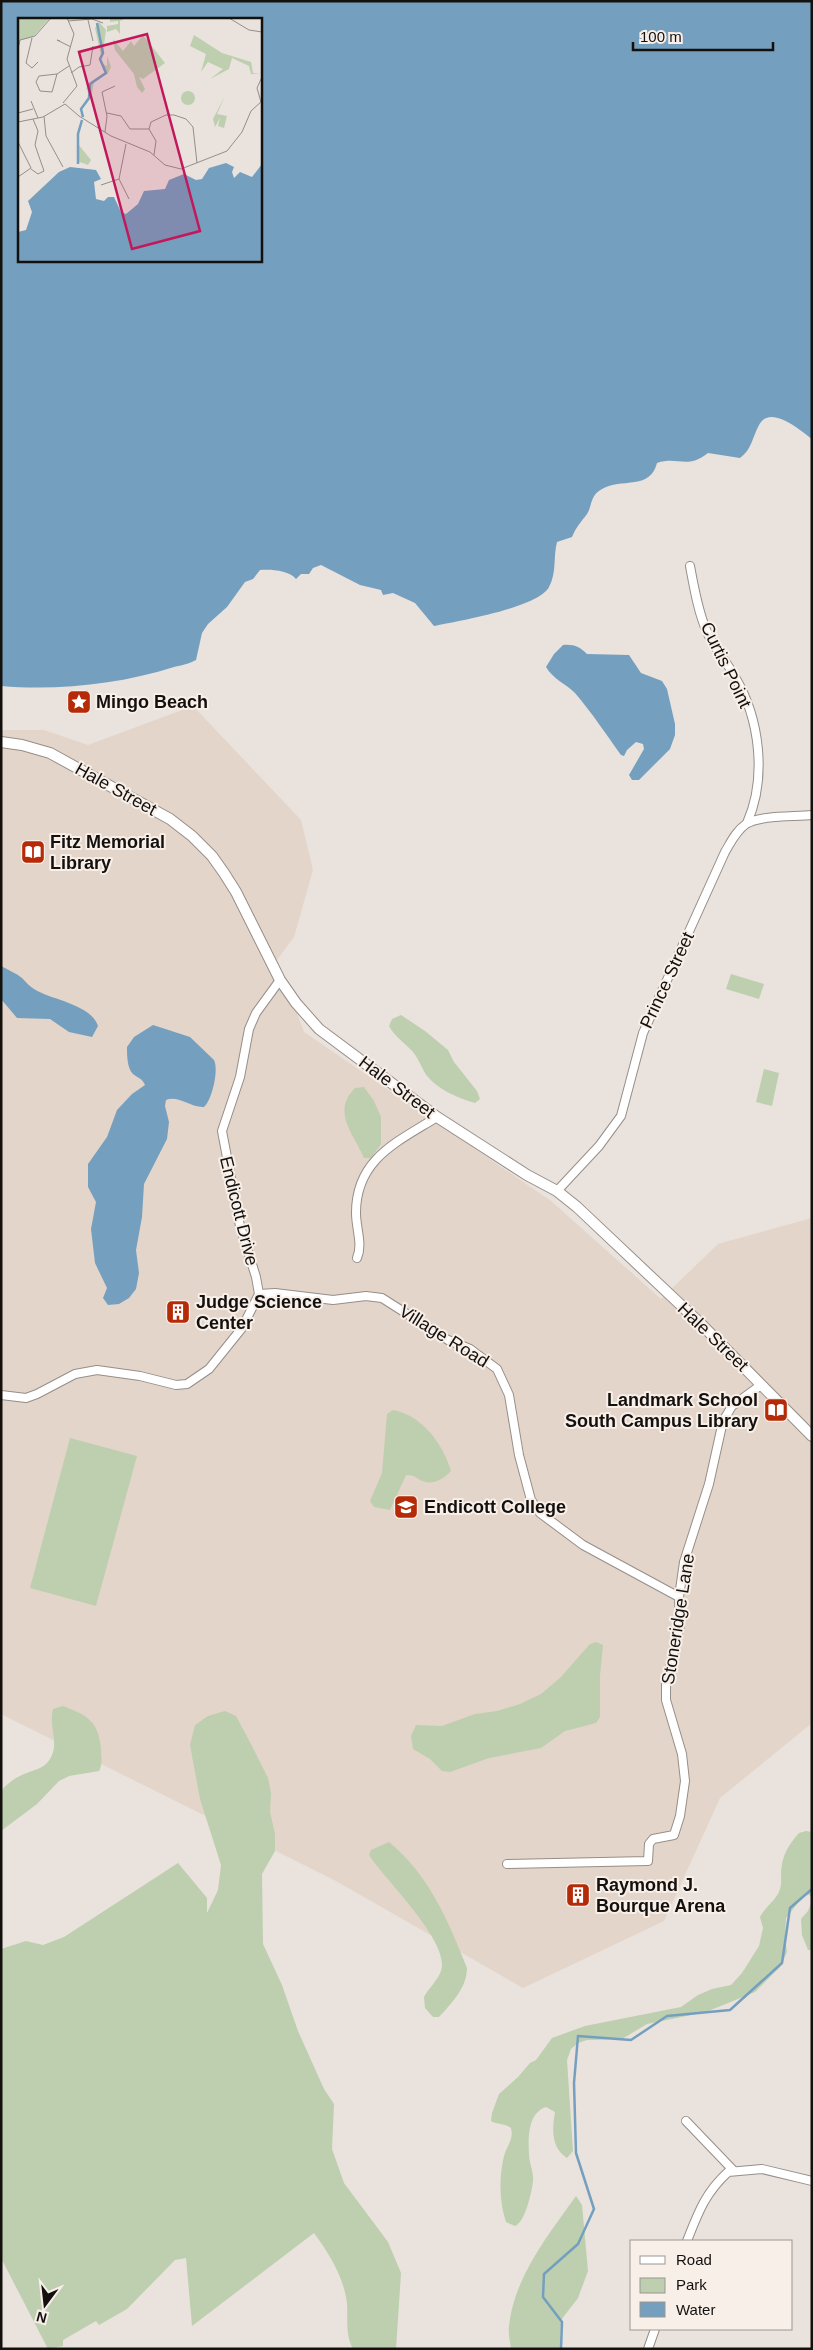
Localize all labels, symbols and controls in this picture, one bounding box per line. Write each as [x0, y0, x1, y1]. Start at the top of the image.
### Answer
inset map [18, 18, 261, 261]
scale bar [633, 20, 773, 52]
text: 100 m [640, 28, 682, 45]
street label: Curtis Point [697, 619, 755, 711]
place icon: Mingo Beach [66, 689, 92, 715]
place label: Mingo Beach [96, 692, 208, 712]
street label: Hale Street [72, 758, 160, 820]
place label: Fitz Memorial Library [50, 832, 165, 873]
library icon: Fitz Memorial Library [20, 839, 46, 865]
street label: Prince Street [636, 929, 698, 1031]
street label: Hale Street [355, 1052, 439, 1122]
street label: Endicott Drive [216, 1154, 262, 1268]
place label: Judge Science Center [196, 1292, 322, 1333]
building icon: Judge Science Center [165, 1299, 191, 1325]
street label: Hale Street [674, 1299, 752, 1375]
street label: Village Road [396, 1301, 492, 1371]
place label: Landmark School South Campus Library [565, 1390, 758, 1431]
library icon: Landmark School South Campus Library [763, 1397, 789, 1423]
school or university icon: Endicott College [393, 1494, 419, 1520]
place label: Endicott College [424, 1497, 566, 1517]
street label: Stoneridge Lane [658, 1552, 698, 1686]
place label: Raymond J. Bourque Arena [596, 1875, 726, 1916]
building icon: Raymond J. Bourque Arena [565, 1882, 591, 1908]
legend [630, 2240, 793, 2330]
text: Road [676, 2251, 712, 2268]
text: Park [676, 2276, 707, 2293]
north arrow [20, 2280, 70, 2330]
text: Water [676, 2301, 715, 2318]
text: N [35, 2309, 49, 2327]

